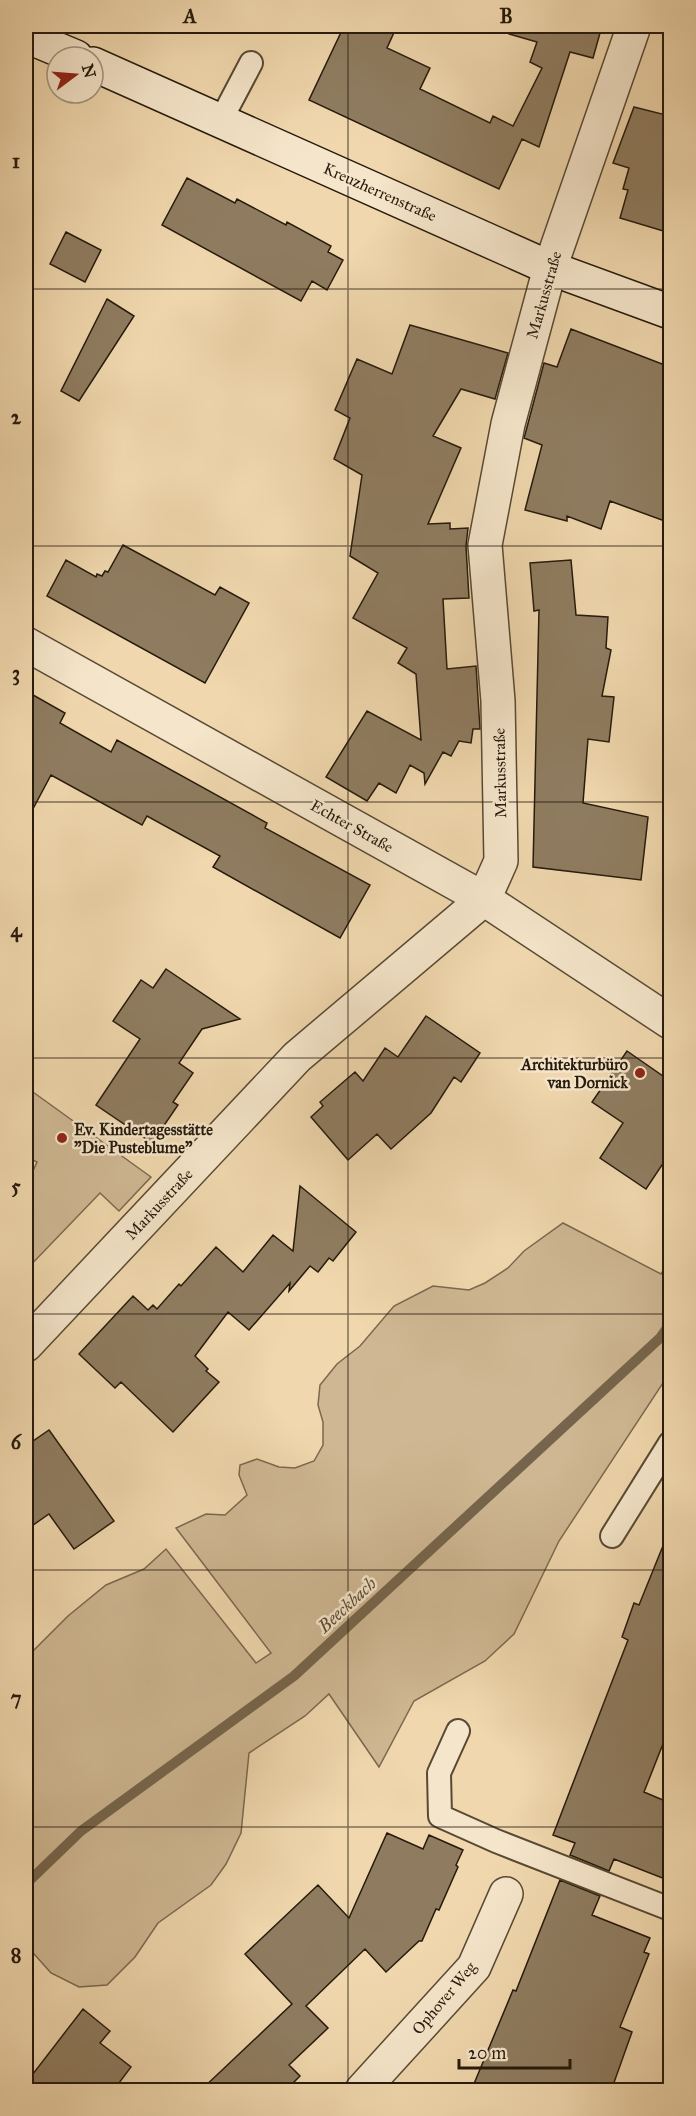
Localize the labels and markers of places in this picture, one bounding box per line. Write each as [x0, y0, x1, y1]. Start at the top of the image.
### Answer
place label: Architekturbüro van Dornick [520, 1055, 629, 1092]
marker: Architekturbüro van Dornick [633, 1066, 647, 1080]
place label: Ev. Kindertagesstätte "Die Pusteblume" [74, 1120, 213, 1157]
marker: Ev. Kindertagesstätte "Die Pusteblume" [55, 1131, 69, 1145]

